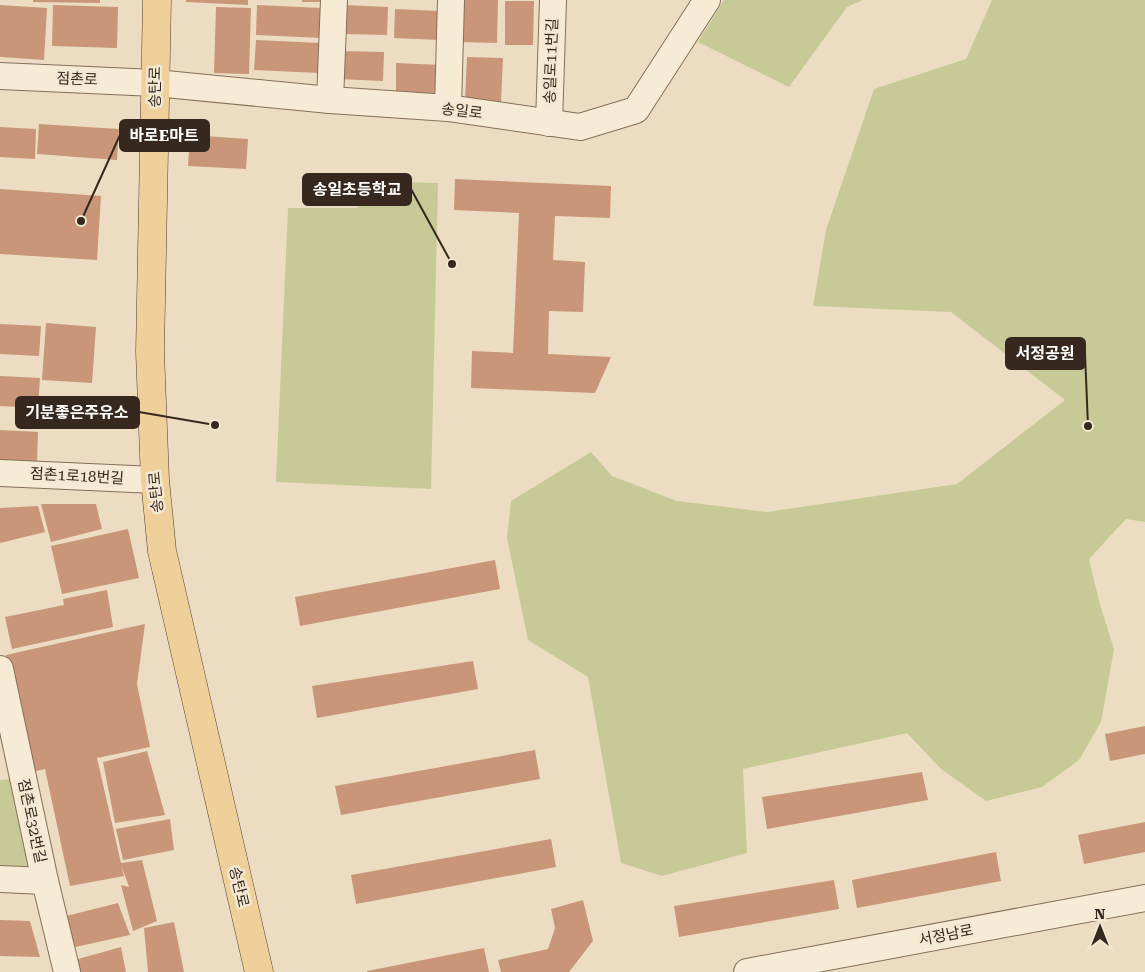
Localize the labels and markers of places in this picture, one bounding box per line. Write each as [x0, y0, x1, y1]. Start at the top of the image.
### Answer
callout: 바로E마트 [120, 120, 209, 151]
callout: 송일초등학교 [303, 174, 411, 205]
callout: 서정공원 [1006, 338, 1085, 369]
callout: 기분좋은주유소 [16, 397, 139, 428]

